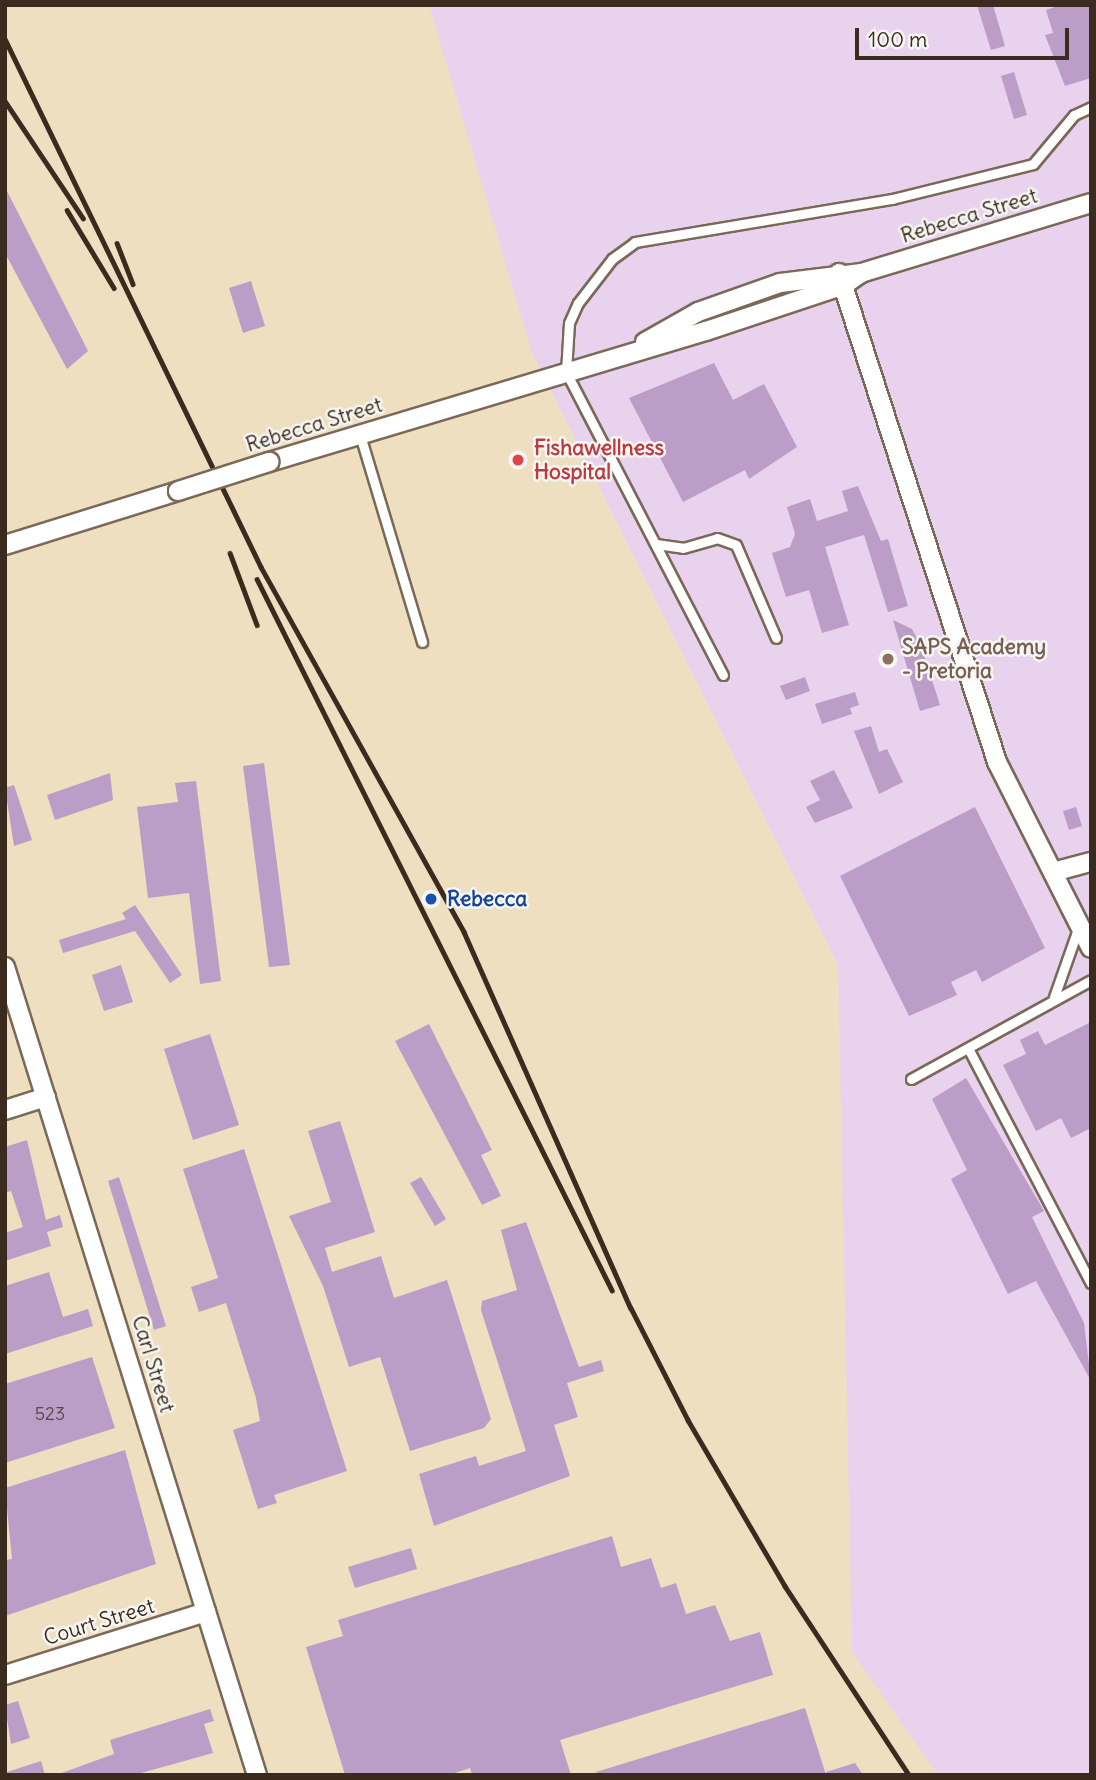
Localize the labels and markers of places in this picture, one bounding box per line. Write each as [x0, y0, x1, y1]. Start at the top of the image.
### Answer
place label: Fishawellness Hospital [534, 435, 664, 485]
marker: Fishawellness Hospital [508, 450, 528, 470]
place label: SAPS Academy - Pretoria [902, 634, 1046, 684]
marker: SAPS Academy - Pretoria [880, 651, 896, 667]
place label: Rebecca [447, 886, 527, 912]
marker: Rebecca [421, 889, 441, 909]

